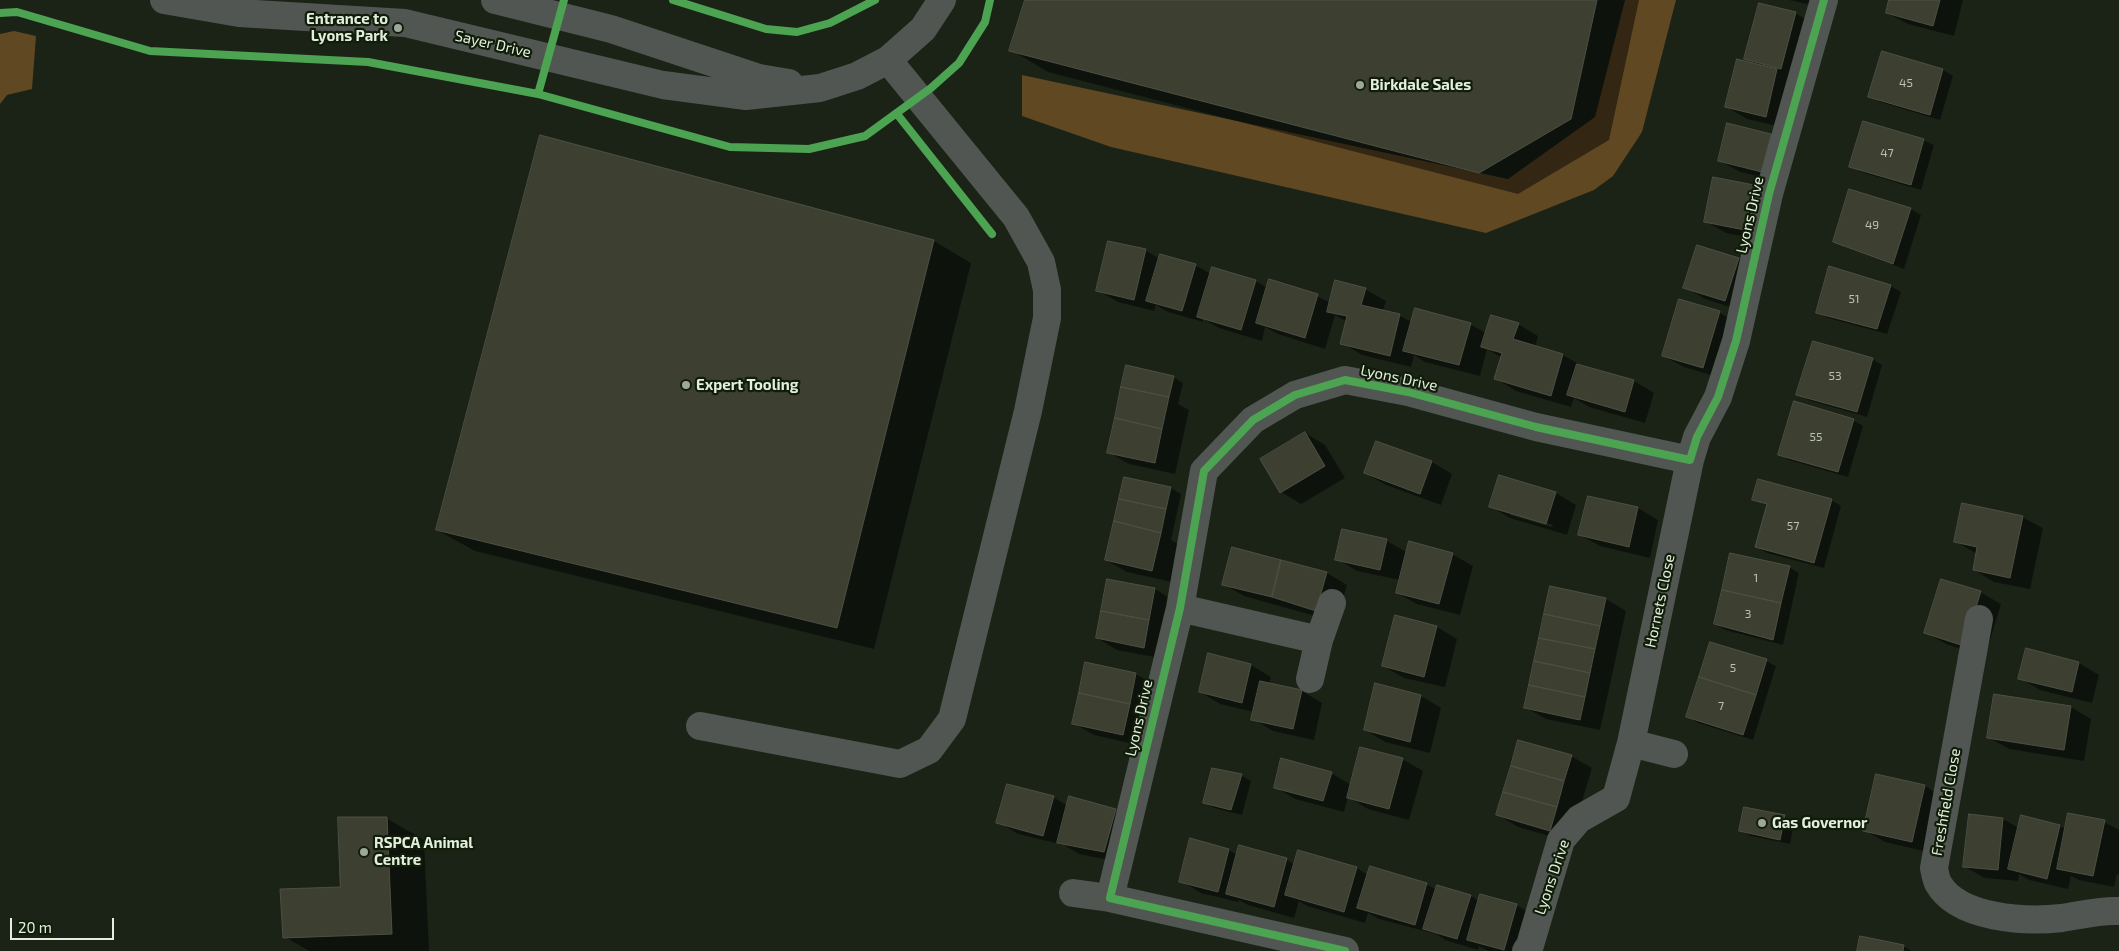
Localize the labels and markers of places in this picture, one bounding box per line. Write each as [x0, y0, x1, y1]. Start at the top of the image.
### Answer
place label: Entrance to Lyons Park [306, 10, 388, 45]
marker: Entrance to Lyons Park [392, 22, 404, 34]
place label: Birkdale Sales [1370, 76, 1471, 94]
marker: Birkdale Sales [1354, 79, 1366, 91]
place label: Expert Tooling [696, 376, 798, 394]
marker: Expert Tooling [680, 379, 692, 391]
place label: Gas Governor [1772, 814, 1867, 832]
marker: Gas Governor [1756, 817, 1768, 829]
place label: RSPCA Animal Centre [374, 834, 473, 869]
marker: RSPCA Animal Centre [358, 846, 370, 858]

